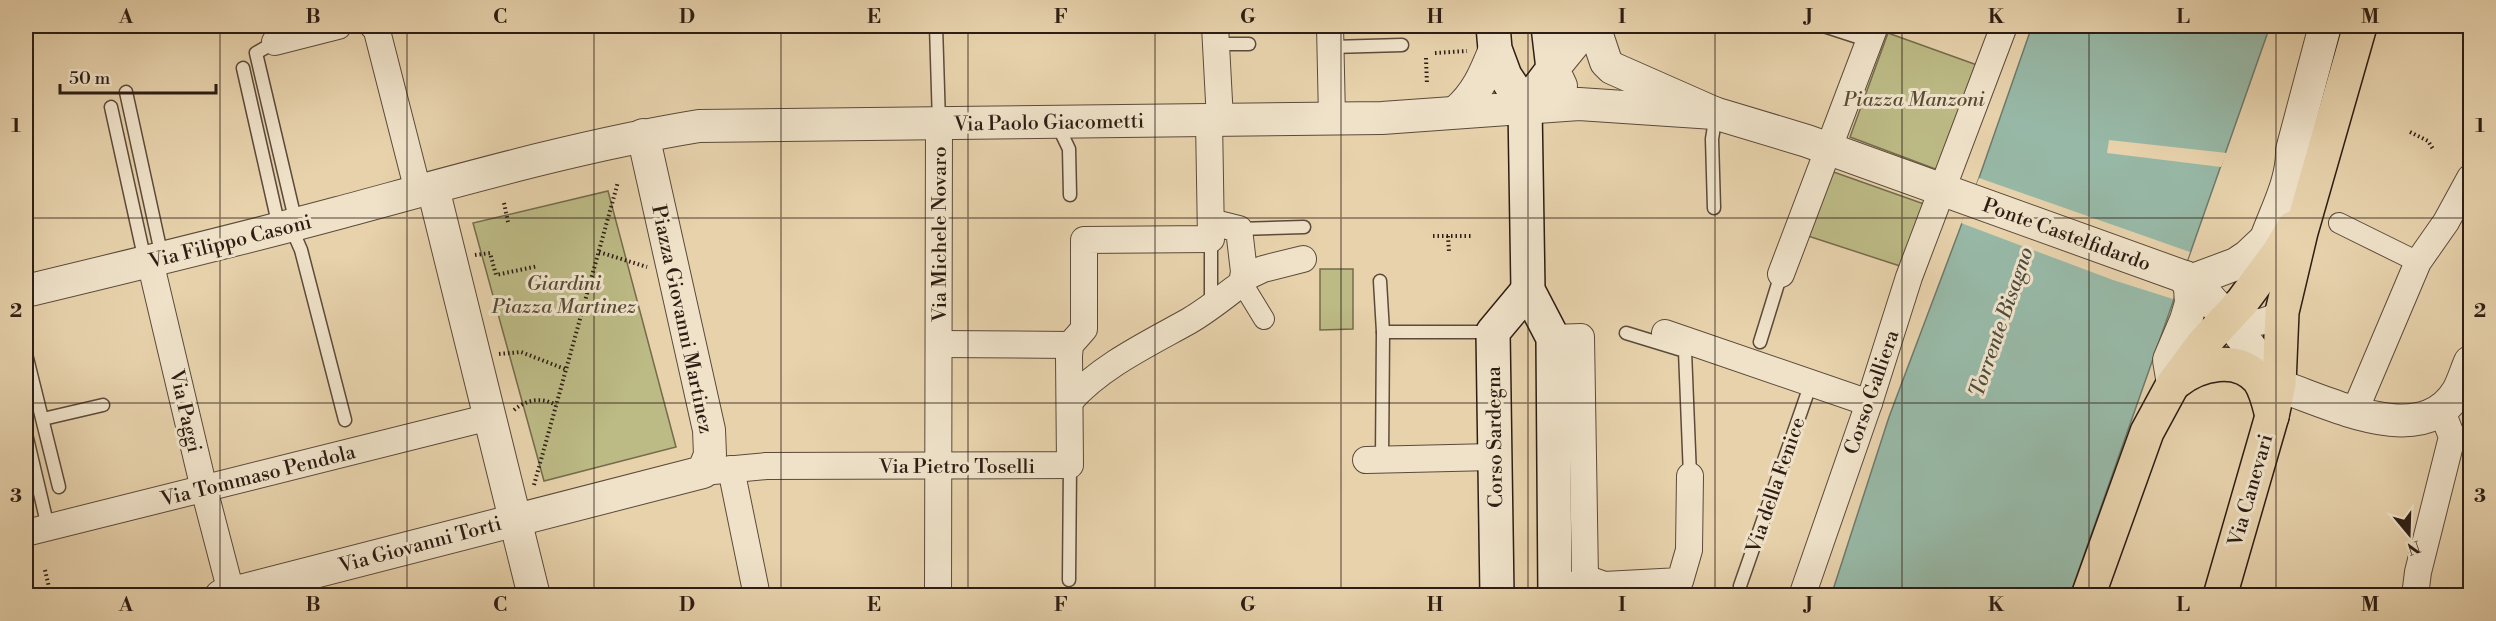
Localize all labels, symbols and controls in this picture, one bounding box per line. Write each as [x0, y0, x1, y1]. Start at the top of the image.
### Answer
text: A [118, 5, 134, 30]
text: B [305, 5, 321, 30]
text: C [493, 5, 507, 30]
text: D [679, 5, 695, 30]
text: E [867, 5, 881, 30]
text: F [1054, 5, 1068, 30]
text: G [1240, 5, 1256, 30]
text: H [1427, 5, 1444, 30]
text: I [1618, 5, 1626, 30]
text: J [1802, 5, 1813, 30]
text: K [1988, 5, 2005, 30]
text: L [2176, 5, 2190, 30]
text: M [2361, 5, 2380, 30]
scale bar [60, 57, 216, 95]
text: 50 m [69, 67, 111, 90]
park label: Piazza Manzoni [1842, 88, 1985, 113]
street label: Via Paolo Giacometti [953, 109, 1145, 138]
text: 1 [11, 114, 21, 139]
text: 1 [2475, 114, 2485, 139]
street label: Via Michele Novaro [928, 146, 953, 323]
street label: Ponte Castelfidardo [1979, 193, 2154, 277]
street label: Piazza Giovanni Martinez [645, 203, 718, 436]
street label: Via Filippo Casoni [145, 210, 315, 275]
water label: Torrente Bisagno [1964, 244, 2040, 401]
park label: Giardini Piazza Martinez [491, 272, 637, 320]
text: 2 [10, 299, 22, 324]
text: 2 [2474, 299, 2486, 324]
street label: Corso Galliera [1839, 326, 1906, 458]
street label: Corso Sardegna [1482, 365, 1509, 508]
street label: Via Paggi [163, 367, 206, 455]
street label: Via della Fenice [1741, 414, 1811, 558]
street label: Via Canevari [2223, 431, 2279, 550]
street label: Via Tommaso Pendola [157, 440, 359, 513]
street label: Via Pietro Toselli [878, 455, 1035, 480]
text: 3 [10, 484, 22, 509]
text: 3 [2474, 484, 2486, 509]
north arrow [2379, 504, 2439, 564]
street label: Via Giovanni Torti [335, 512, 505, 579]
text: N [2404, 536, 2423, 559]
text: A [118, 593, 134, 618]
text: B [305, 593, 321, 618]
text: C [493, 593, 507, 618]
text: D [679, 593, 695, 618]
text: E [867, 593, 881, 618]
text: F [1054, 593, 1068, 618]
text: G [1240, 593, 1256, 618]
text: H [1427, 593, 1444, 618]
text: I [1618, 593, 1626, 618]
text: J [1802, 593, 1813, 618]
text: K [1988, 593, 2005, 618]
text: L [2176, 593, 2190, 618]
text: M [2361, 593, 2380, 618]

